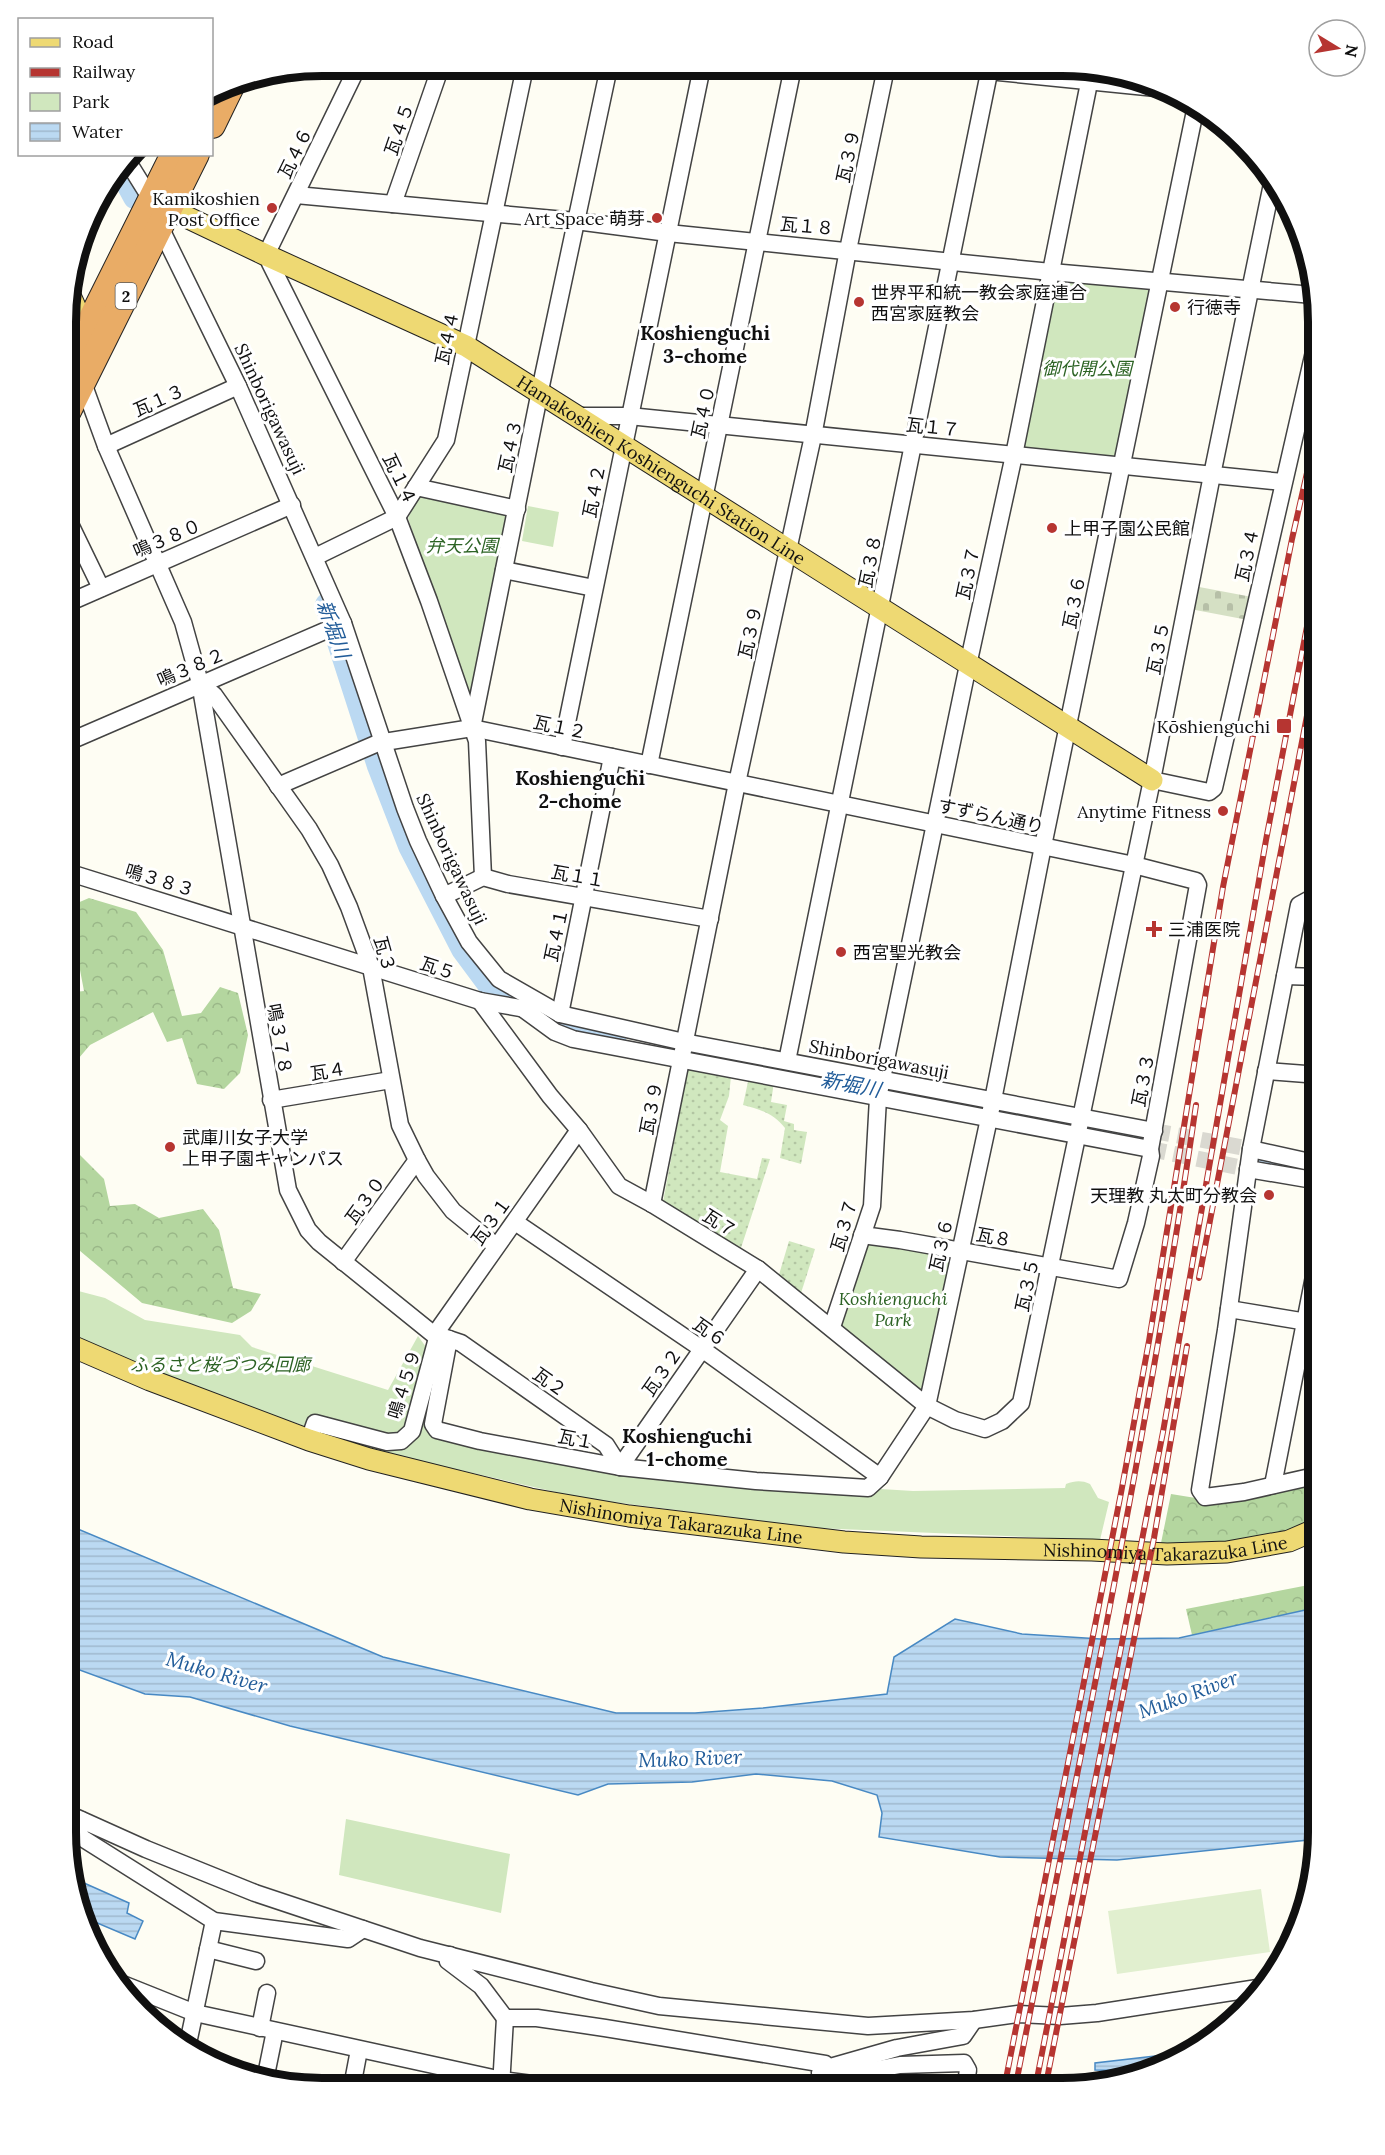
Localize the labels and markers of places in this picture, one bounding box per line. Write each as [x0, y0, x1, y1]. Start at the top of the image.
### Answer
place label: Kamikoshien Post Office [152, 187, 260, 231]
marker: Kamikoshien Post Office [265, 201, 279, 215]
place label: Art Space 萌芽 [523, 207, 645, 230]
marker: Art Space 萌芽 [650, 211, 664, 225]
place label: 世界平和統一教会家庭連合 西宮家庭教会 [871, 281, 1087, 325]
marker: 世界平和統一教会家庭連合 西宮家庭教会 [852, 295, 866, 309]
place label: 行徳寺 [1187, 296, 1241, 319]
marker: 行徳寺 [1168, 300, 1182, 314]
place label: 上甲子園公民館 [1064, 517, 1190, 540]
marker: 上甲子園公民館 [1045, 521, 1059, 535]
place label: Kōshienguchi [1156, 715, 1270, 738]
marker: Kōshienguchi [1275, 717, 1293, 735]
place label: Anytime Fitness [1076, 800, 1211, 823]
marker: Anytime Fitness [1216, 804, 1230, 818]
place label: 三浦医院 [1168, 918, 1240, 941]
marker: 三浦医院 [1145, 920, 1163, 938]
place label: 西宮聖光教会 [853, 941, 961, 964]
marker: 西宮聖光教会 [834, 945, 848, 959]
place label: 武庫川女子大学 上甲子園キャンパス [182, 1126, 344, 1170]
marker: 武庫川女子大学 上甲子園キャンパス [163, 1140, 177, 1154]
place label: 天理教 丸太町分教会 [1090, 1184, 1257, 1207]
marker: 天理教 丸太町分教会 [1262, 1188, 1276, 1202]

